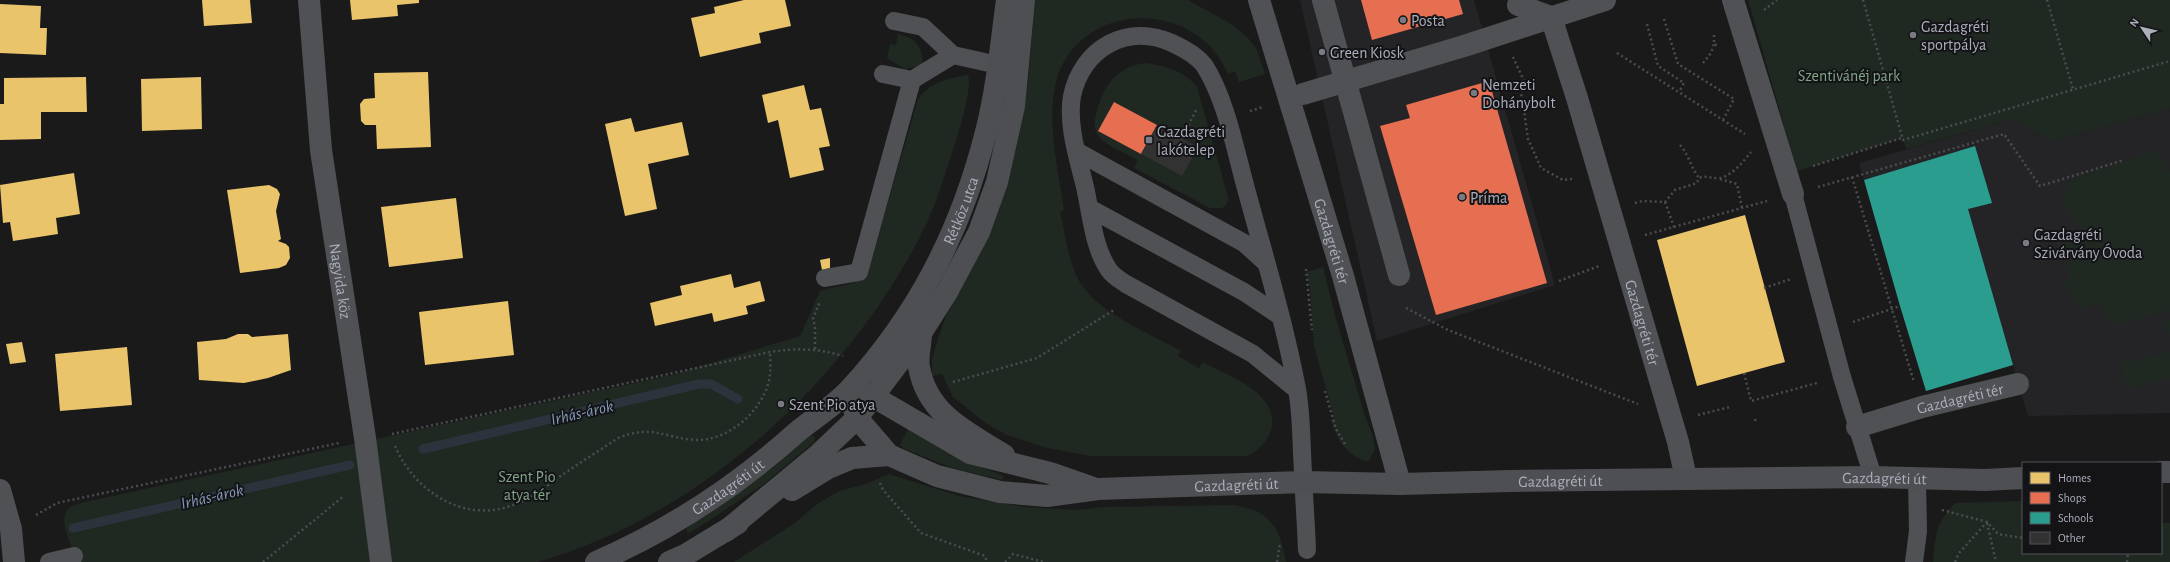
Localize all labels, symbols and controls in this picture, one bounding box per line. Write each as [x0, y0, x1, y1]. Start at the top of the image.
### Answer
north arrow [2122, 8, 2162, 48]
place label: Posta [1411, 13, 1445, 29]
marker: Posta [1398, 15, 1408, 25]
text: N [2128, 16, 2141, 29]
place label: Gazdagréti sportpálya [1921, 19, 1989, 54]
marker: Gazdagréti sportpálya [1908, 30, 1918, 40]
place label: Green Kiosk [1330, 45, 1404, 61]
marker: Green Kiosk [1317, 47, 1327, 57]
park label: Szentivánéj park [1798, 68, 1901, 85]
place label: Nemzeti Dohánybolt [1482, 77, 1556, 112]
marker: Nemzeti Dohánybolt [1469, 88, 1479, 98]
place label: Gazdagréti lakótelep [1157, 124, 1225, 158]
marker: Gazdagréti lakótelep [1144, 135, 1154, 145]
street label: Rétköz utca [941, 175, 982, 247]
place label: Príma [1470, 190, 1507, 206]
marker: Príma [1457, 192, 1467, 202]
street label: Gazdagréti tér [1311, 197, 1352, 287]
place label: Gazdagréti Szivárvány Óvoda [2034, 227, 2143, 262]
marker: Gazdagréti Szivárvány Óvoda [2021, 238, 2031, 248]
street label: Nagyida köz [326, 242, 354, 320]
street label: Gazdagréti tér [1622, 278, 1662, 368]
street label: Gazdagréti tér [1915, 381, 2006, 417]
water label: Irhás-árok [549, 397, 615, 428]
place label: Szent Pio atya [789, 397, 875, 414]
marker: Szent Pio atya [776, 399, 786, 409]
street label: Gazdagréti út [689, 457, 767, 518]
legend [2022, 462, 2162, 554]
park label: Szent Pio atya tér [498, 469, 556, 504]
street label: Gazdagréti út [1842, 470, 1927, 487]
text: Homes [2058, 472, 2091, 484]
street label: Gazdagréti út [1518, 473, 1603, 490]
street label: Gazdagréti út [1194, 476, 1279, 495]
water label: Irhás-árok [179, 481, 245, 512]
text: Shops [2058, 492, 2086, 504]
text: Schools [2058, 512, 2093, 524]
text: Other [2058, 532, 2085, 544]

